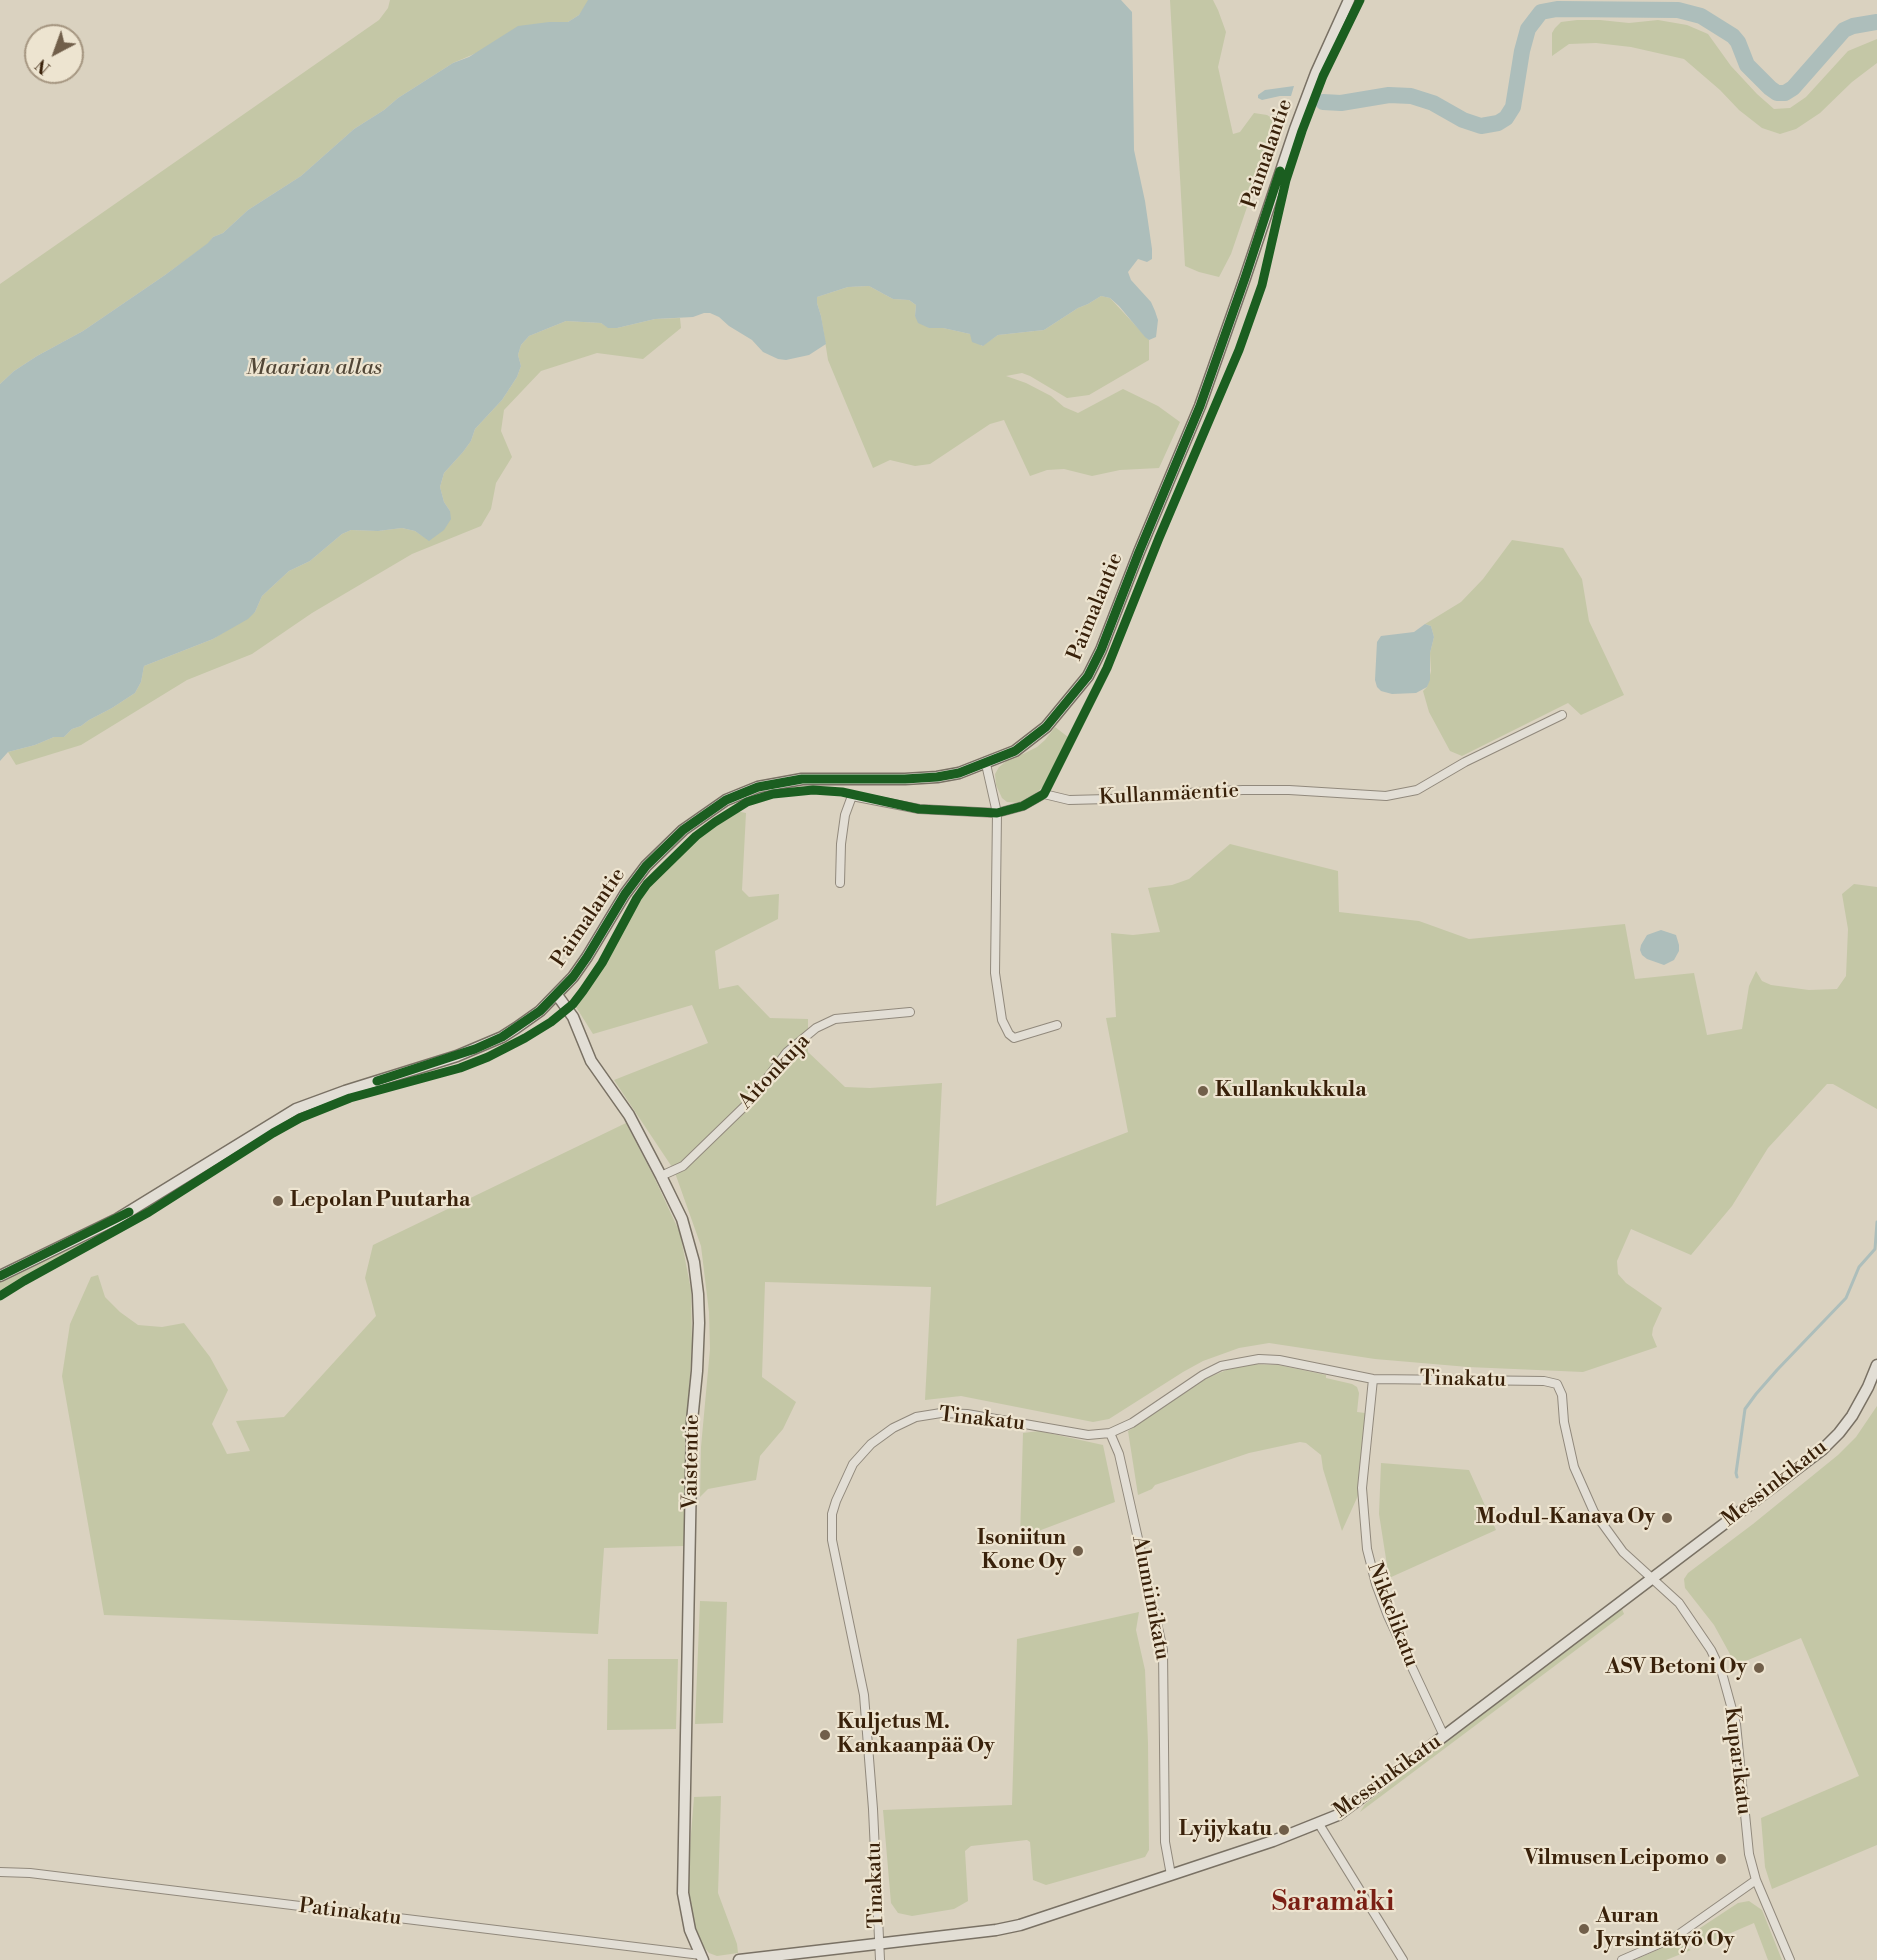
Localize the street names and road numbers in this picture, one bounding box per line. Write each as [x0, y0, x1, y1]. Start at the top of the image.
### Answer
street label: Paimalantie [1238, 96, 1298, 212]
street label: Paimalantie [1063, 549, 1129, 665]
street label: Kullanmäentie [1098, 779, 1240, 811]
street label: Paimalantie [547, 864, 631, 972]
street label: Aitonkuja [734, 1029, 816, 1115]
street label: Tinakatu [1420, 1367, 1506, 1393]
street label: Tinakatu [938, 1403, 1026, 1437]
street label: Vaistentie [679, 1414, 705, 1510]
street label: Messinkikatu [1717, 1435, 1833, 1533]
street label: Alumiinikatu [1126, 1534, 1174, 1662]
street label: Nikkelikatu [1361, 1559, 1423, 1671]
street label: Kuparikatu [1718, 1706, 1756, 1816]
street label: Messinkikatu [1329, 1730, 1447, 1824]
street label: Tinakatu [862, 1841, 890, 1929]
street label: Patinakatu [297, 1894, 403, 1932]

